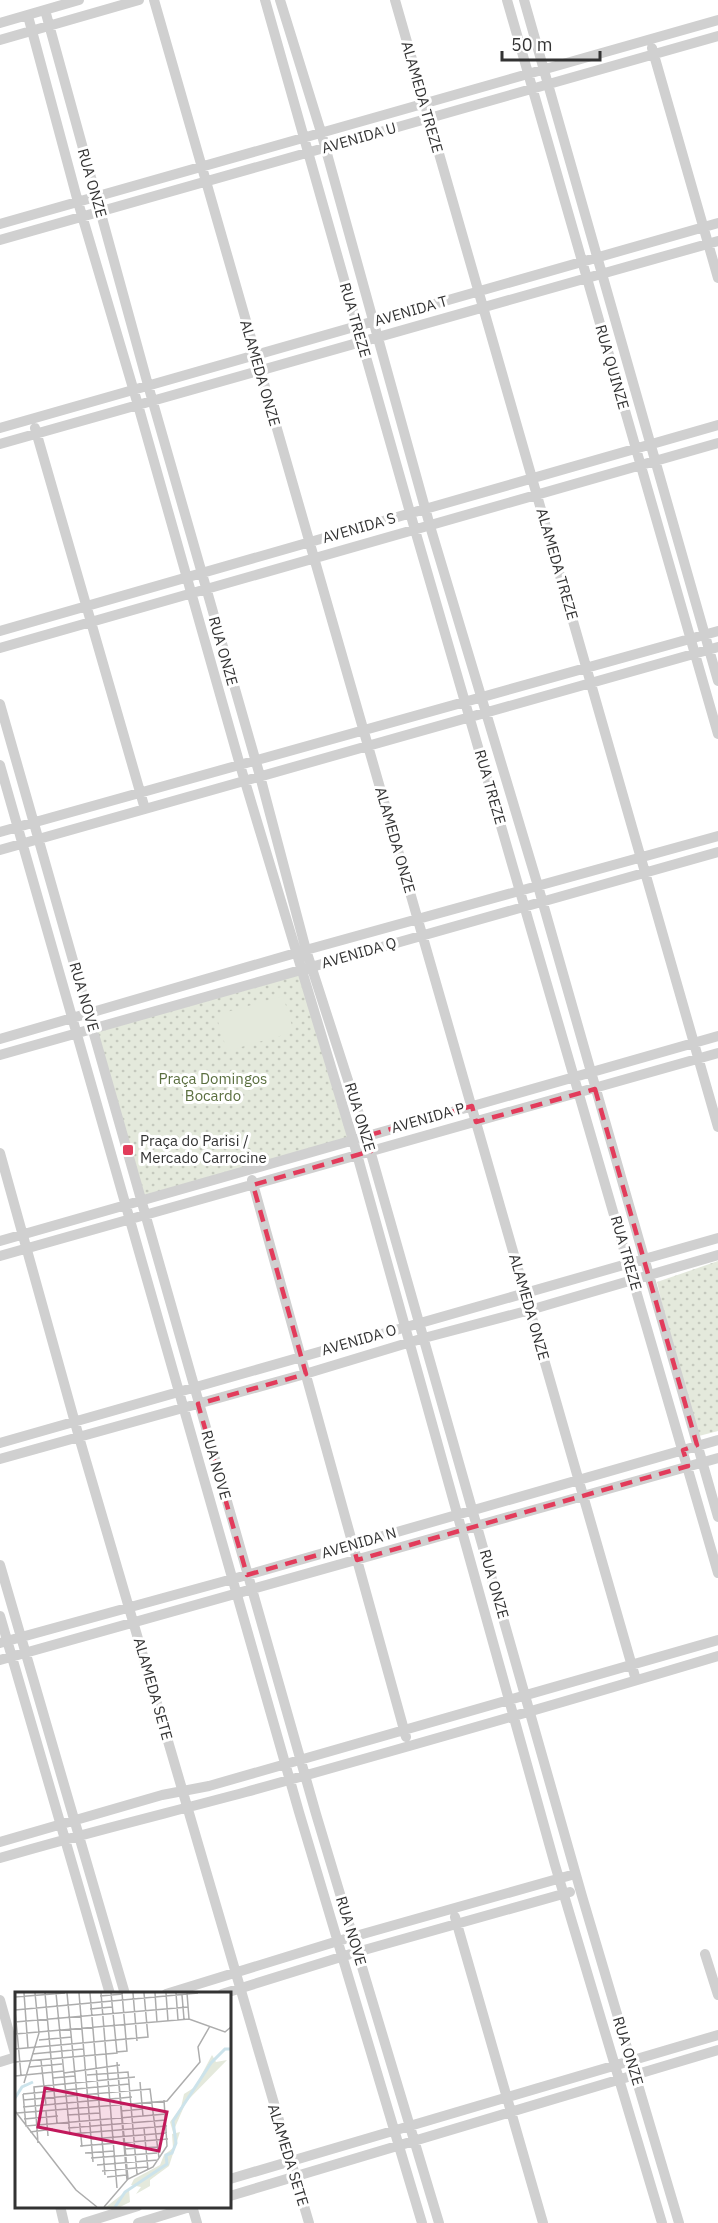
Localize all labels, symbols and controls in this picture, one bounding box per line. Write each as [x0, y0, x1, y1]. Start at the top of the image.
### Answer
scale bar [502, 24, 600, 62]
text: 50 m [511, 33, 553, 56]
street label: ALAMEDA TREZE [397, 39, 448, 155]
street label: AVENIDA U [319, 118, 398, 157]
street label: RUA ONZE [74, 146, 111, 220]
street label: RUA TREZE [336, 280, 375, 359]
street label: AVENIDA T [372, 291, 450, 330]
street label: ALAMEDA ONZE [236, 318, 285, 428]
street label: RUA QUINZE [591, 322, 634, 411]
street label: ALAMEDA TREZE [532, 506, 583, 622]
street label: AVENIDA S [320, 508, 398, 547]
street label: RUA ONZE [205, 614, 242, 688]
street label: RUA TREZE [471, 747, 510, 826]
street label: ALAMEDA ONZE [371, 785, 420, 895]
street label: AVENIDA Q [319, 933, 399, 972]
street label: RUA NOVE [65, 960, 103, 1034]
park label: Praça Domingos Bocardo [159, 1069, 267, 1105]
street label: RUA ONZE [341, 1080, 380, 1154]
street label: AVENIDA P [389, 1098, 467, 1137]
place label: Praça do Parisi / Mercado Carrocine [140, 1131, 267, 1167]
marker: Praça do Parisi / Mercado Carrocine [121, 1143, 135, 1157]
street label: RUA TREZE [607, 1213, 646, 1292]
street label: ALAMEDA ONZE [505, 1252, 554, 1362]
street label: AVENIDA O [319, 1320, 399, 1359]
street label: RUA NOVE [197, 1428, 235, 1502]
street label: AVENIDA N [319, 1523, 399, 1562]
street label: RUA ONZE [476, 1547, 513, 1621]
street label: ALAMEDA SETE [130, 1635, 177, 1742]
street label: RUA NOVE [332, 1894, 371, 1968]
inset map [15, 1992, 231, 2208]
street label: RUA ONZE [609, 2014, 648, 2088]
street label: ALAMEDA SETE [264, 2101, 313, 2208]

